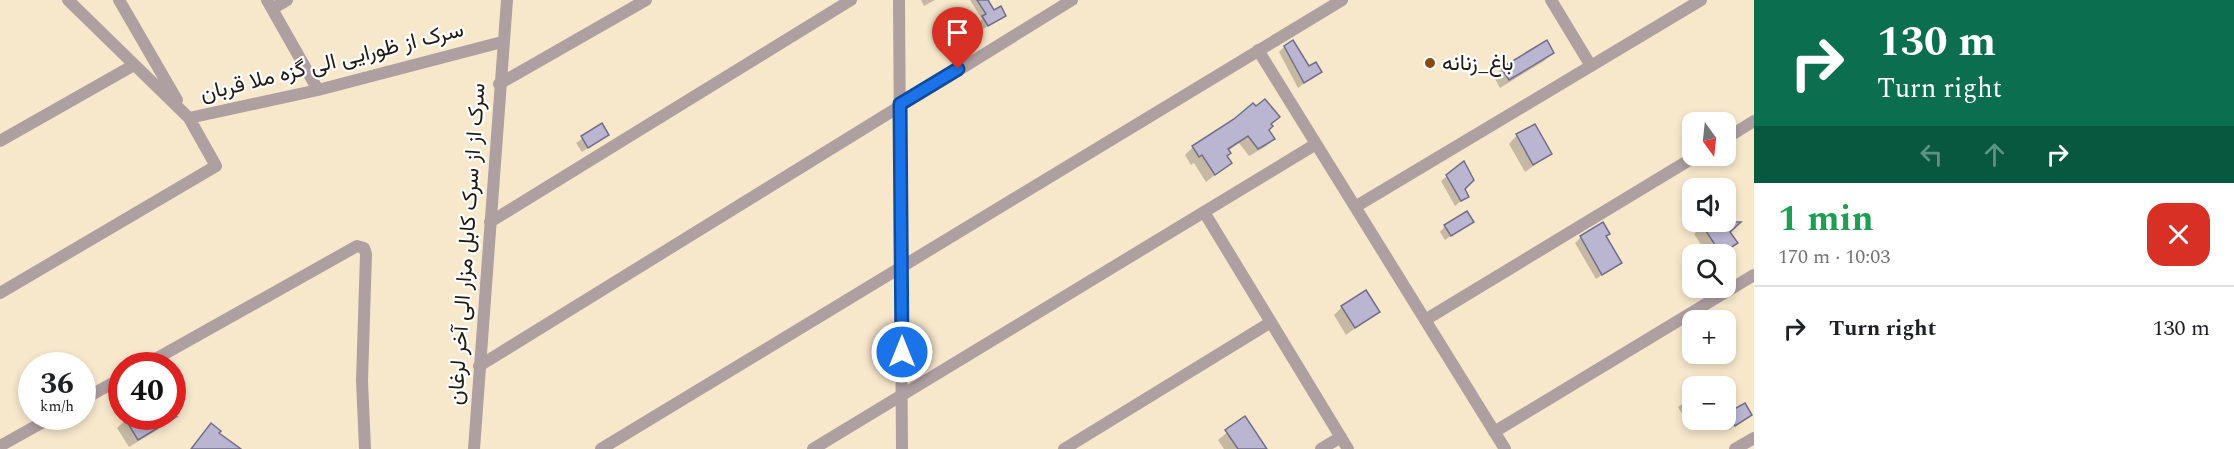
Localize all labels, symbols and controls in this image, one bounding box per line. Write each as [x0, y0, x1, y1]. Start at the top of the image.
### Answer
pin [932, 7, 983, 69]
text: 130 m [1877, 11, 1996, 74]
street label: سرک از ظورایی الی گزه ملا قربان [197, 13, 467, 111]
icon: arrive [941, 16, 974, 49]
icon: right [1778, 24, 1856, 102]
place label: باغ_زنانه [1442, 47, 1514, 80]
marker: باغ_زنانه [1423, 56, 1437, 70]
text: Turn right [1877, 68, 2002, 110]
street label: سرک از از سرک کابل مزار الی آخر لرغان [439, 82, 495, 406]
north arrow [1682, 112, 1736, 166]
map controls [1682, 112, 1736, 430]
icon: left [1915, 138, 1948, 171]
icon: ahead [1978, 138, 2011, 171]
icon: right [2041, 138, 2074, 171]
button: sound [1682, 178, 1736, 232]
text: 1 min [1778, 192, 1874, 247]
button: close [2147, 203, 2210, 266]
text: 170 m · 10:03 [1778, 242, 1890, 272]
button: search [1682, 244, 1736, 298]
button: + [1682, 310, 1736, 364]
icon: right [1778, 312, 1811, 345]
text: Turn right [1829, 312, 1936, 345]
text: 130 m [2153, 312, 2210, 345]
position arrow [870, 320, 934, 384]
speed limit sign: 40 [108, 352, 186, 430]
text: 36 [40, 361, 74, 407]
button: − [1682, 376, 1736, 430]
text: km/h [40, 395, 74, 418]

